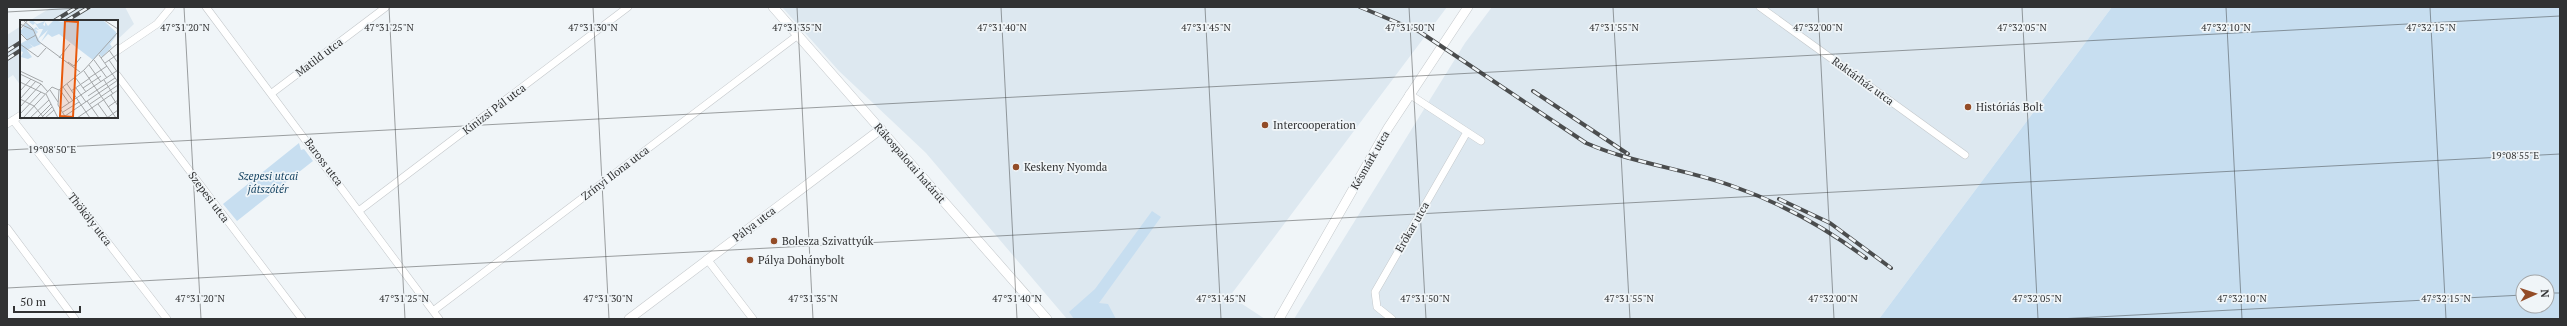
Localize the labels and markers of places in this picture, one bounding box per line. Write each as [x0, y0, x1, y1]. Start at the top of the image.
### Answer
place label: Históriás Bolt [1976, 100, 2043, 114]
marker: Históriás Bolt [1963, 102, 1973, 112]
place label: Intercooperation [1273, 118, 1356, 132]
marker: Intercooperation [1260, 120, 1270, 130]
place label: Keskeny Nyomda [1024, 160, 1108, 174]
marker: Keskeny Nyomda [1011, 162, 1021, 172]
place label: Bolesza Szivattyúk [782, 234, 874, 248]
marker: Bolesza Szivattyúk [769, 236, 779, 246]
place label: Pálya Dohánybolt [758, 253, 845, 267]
marker: Pálya Dohánybolt [745, 255, 755, 265]

